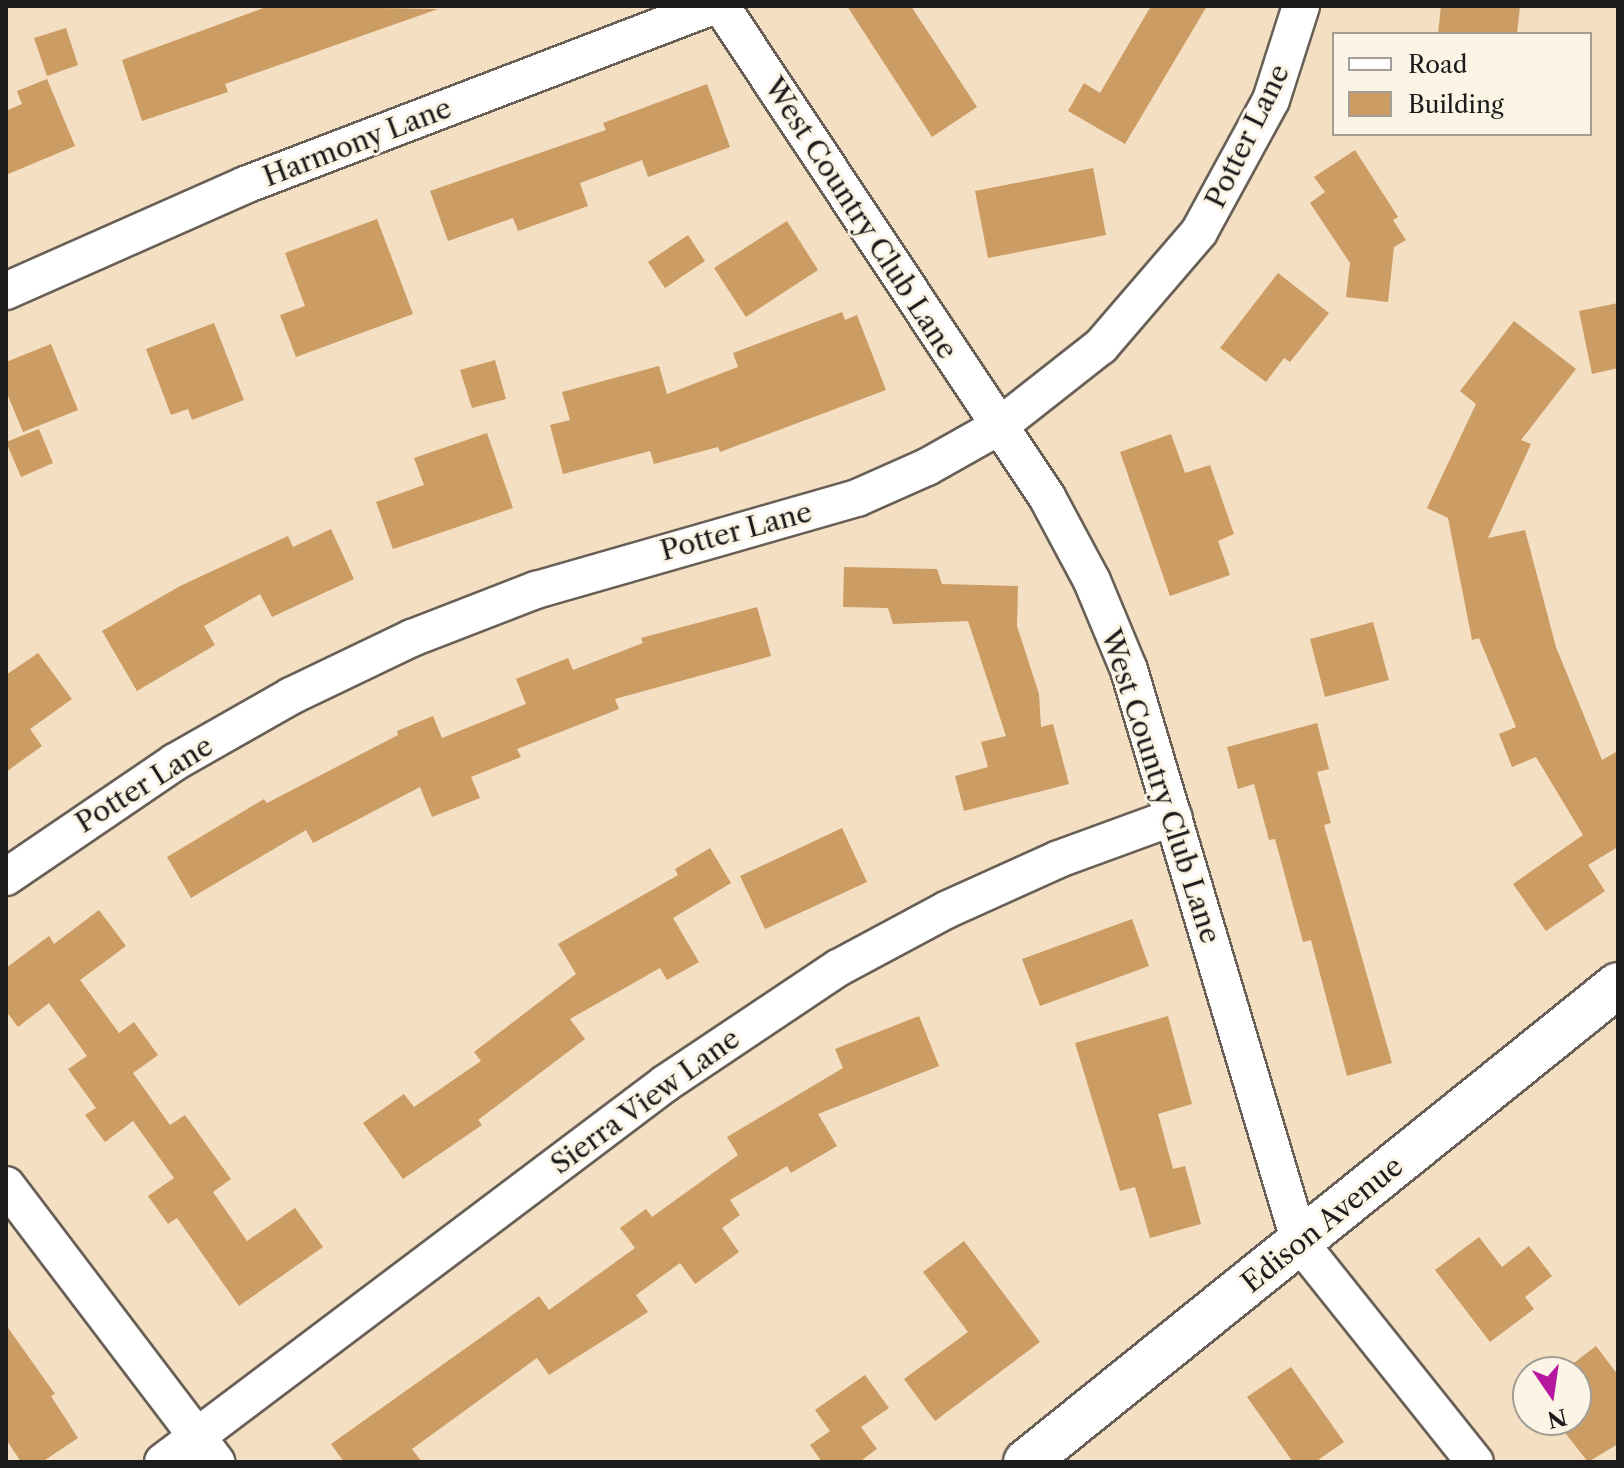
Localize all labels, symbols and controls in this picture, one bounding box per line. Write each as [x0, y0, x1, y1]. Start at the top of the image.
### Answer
legend [1332, 32, 1592, 136]
text: Road [1408, 50, 1467, 79]
street label: Potter Lane [1198, 59, 1296, 213]
street label: West Country Club Lane [757, 71, 965, 365]
text: Building [1408, 90, 1504, 119]
street label: Harmony Lane [258, 91, 456, 193]
street label: Potter Lane [656, 495, 816, 567]
street label: West Country Club Lane [1094, 624, 1228, 948]
street label: Potter Lane [69, 728, 219, 840]
street label: Sierra View Lane [543, 1021, 747, 1181]
street label: Edison Avenue [1234, 1148, 1410, 1300]
north arrow [1512, 1356, 1592, 1436]
text: N [1545, 1403, 1569, 1433]

